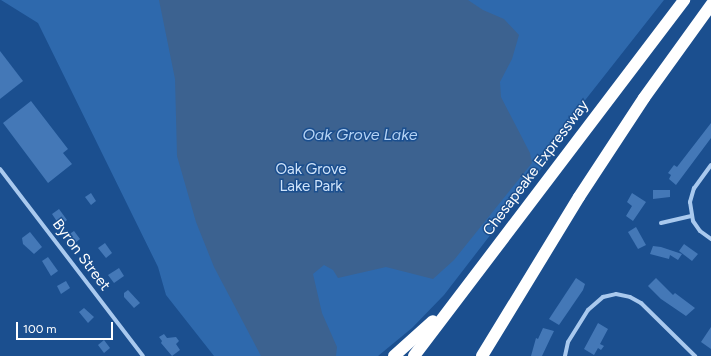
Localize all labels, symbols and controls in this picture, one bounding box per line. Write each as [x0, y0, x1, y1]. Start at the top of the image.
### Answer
street label: Chesapeake Expressway [479, 97, 593, 239]
water label: Oak Grove Lake [302, 125, 418, 145]
park label: Oak Grove Lake Park [275, 160, 347, 195]
street label: Byron Street [48, 216, 114, 294]
scale bar [18, 314, 115, 340]
text: 100 m [23, 322, 57, 336]

